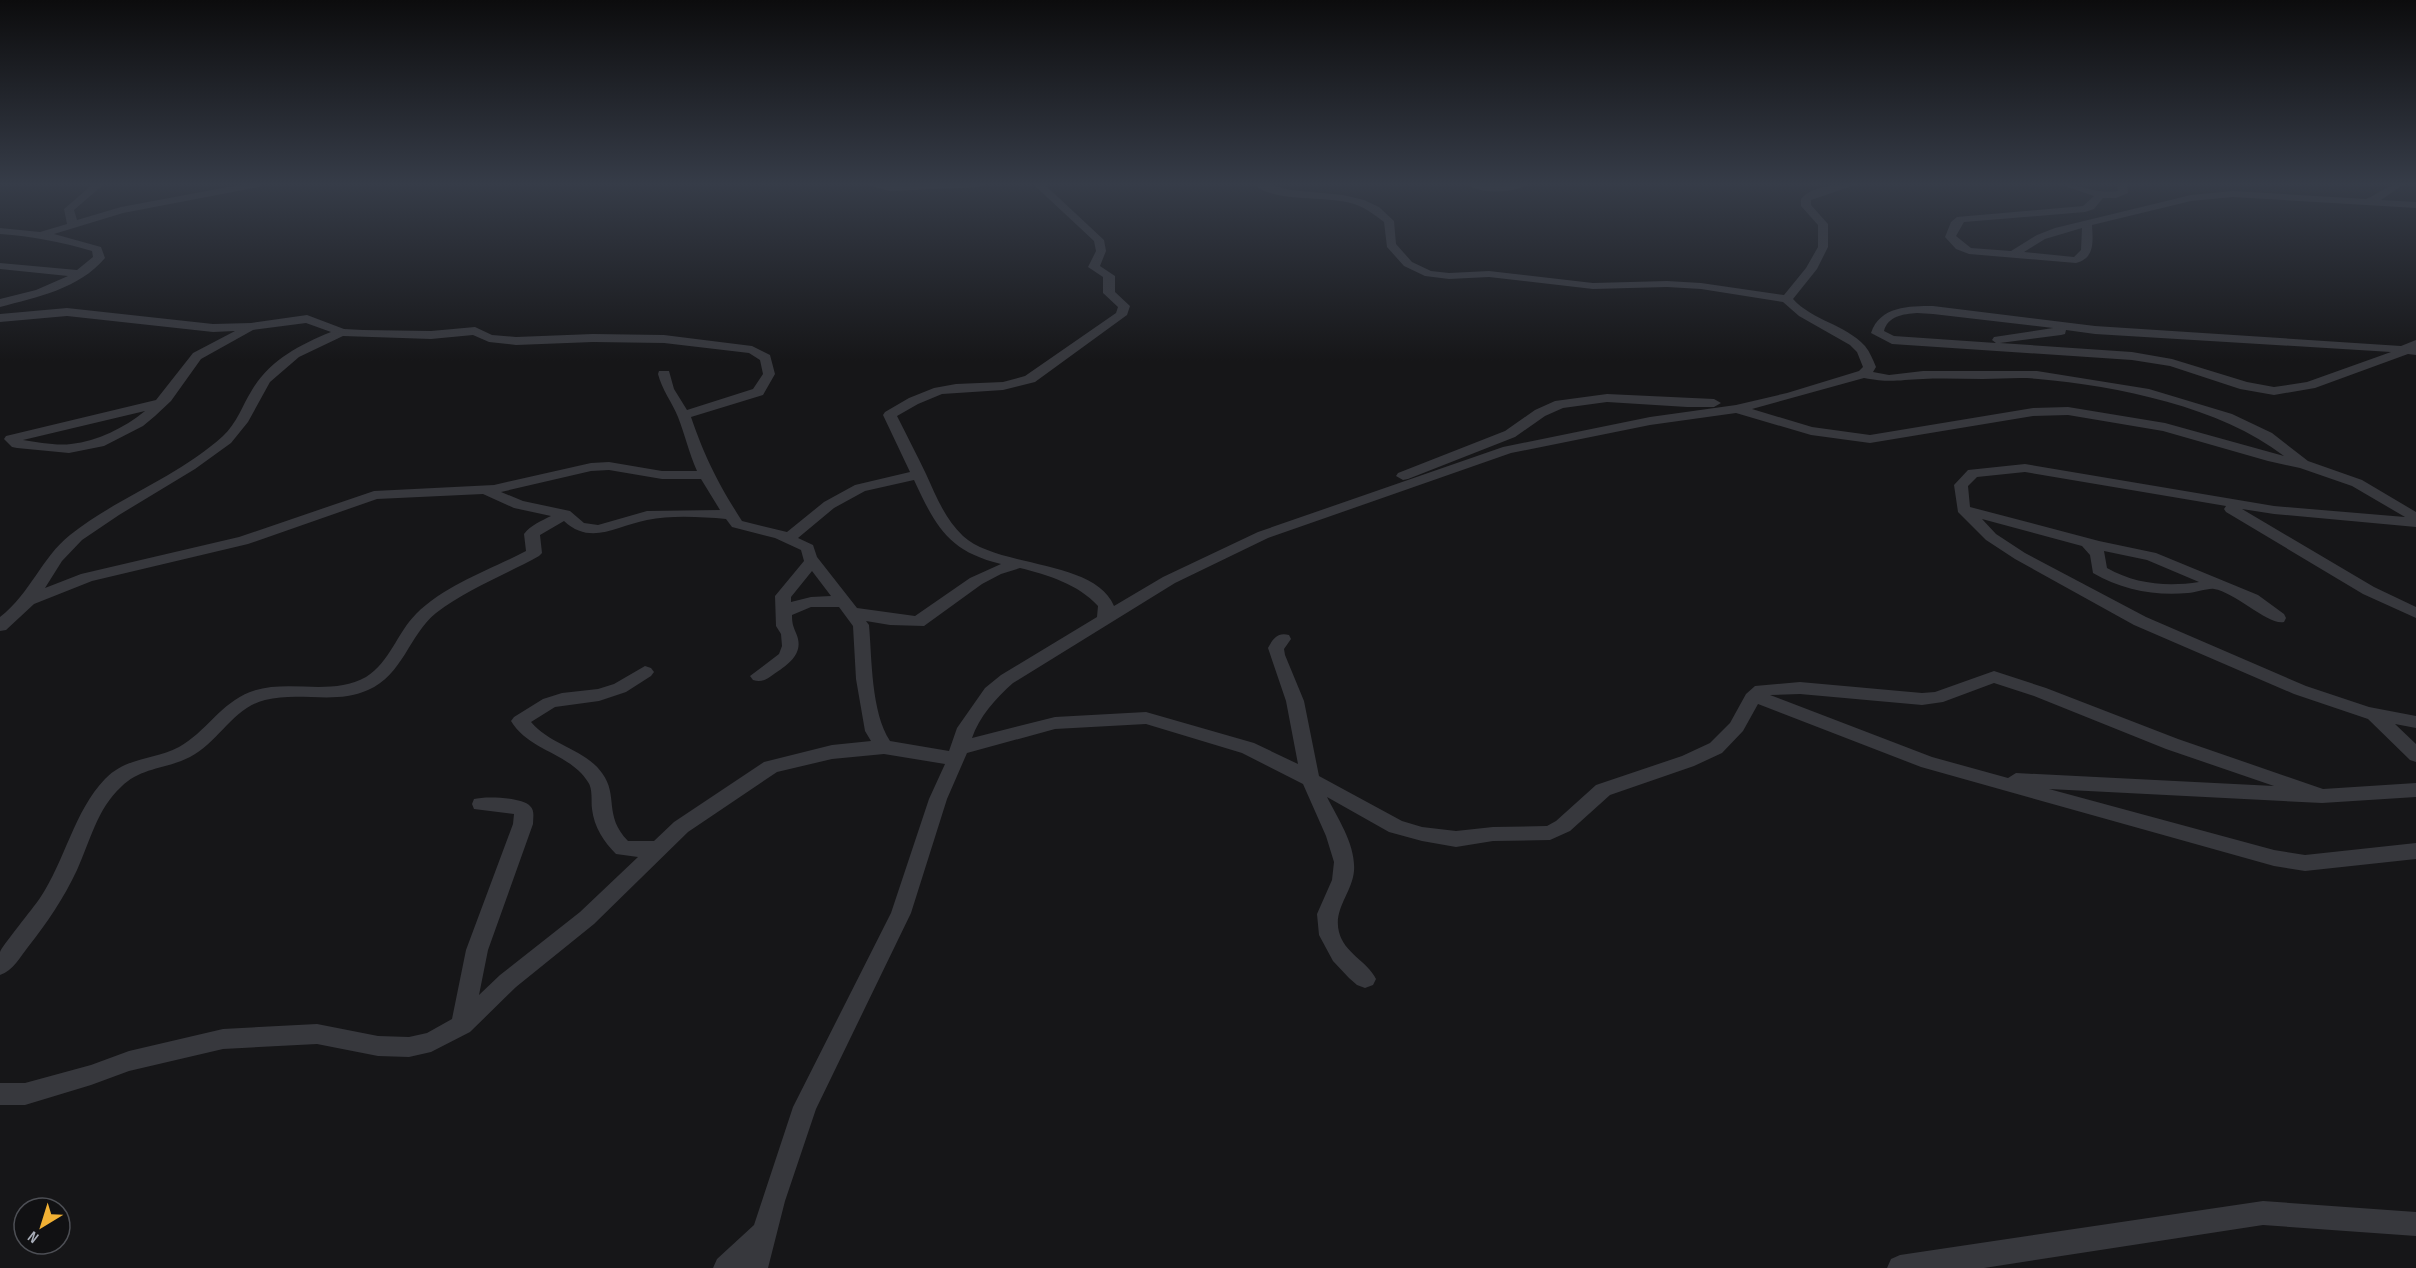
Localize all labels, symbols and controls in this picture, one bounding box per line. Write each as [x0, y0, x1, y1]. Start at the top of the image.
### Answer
north arrow [12, 1196, 72, 1256]
text: N [24, 1227, 43, 1247]

